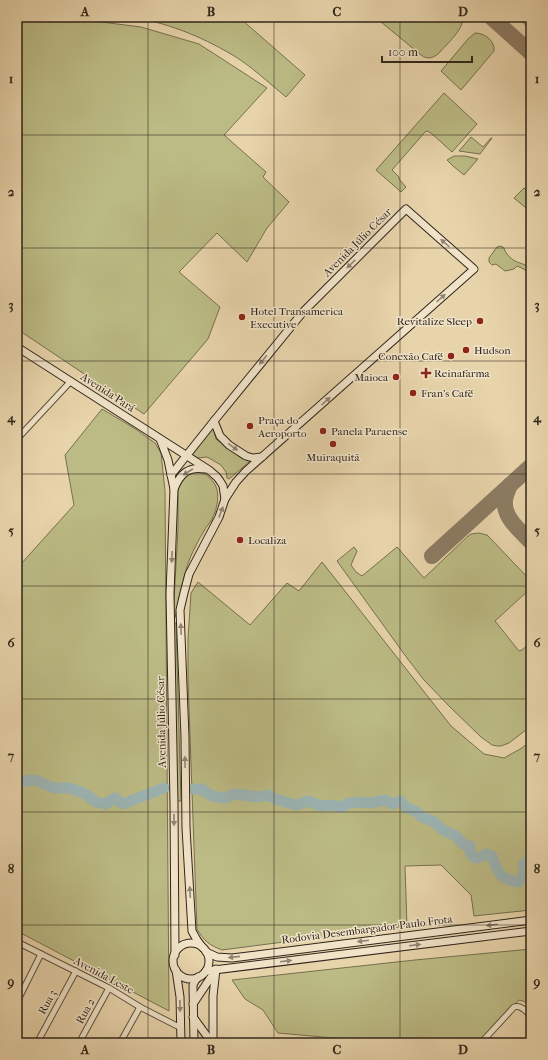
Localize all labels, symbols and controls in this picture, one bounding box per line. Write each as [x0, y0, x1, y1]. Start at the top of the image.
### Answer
text: A [80, 4, 90, 19]
text: B [207, 4, 216, 19]
text: C [333, 4, 342, 19]
text: D [458, 4, 468, 19]
scale bar [382, 38, 472, 64]
text: 100 m [388, 45, 418, 59]
text: 1 [9, 71, 14, 86]
text: 1 [535, 71, 540, 86]
text: 2 [8, 184, 15, 199]
text: 2 [534, 184, 541, 199]
street label: Avenida Júlio César [320, 205, 395, 280]
one-way arrow [439, 239, 450, 248]
one-way arrow [346, 259, 356, 269]
one-way arrow [436, 293, 446, 303]
text: 3 [8, 297, 14, 313]
text: 3 [534, 297, 540, 313]
place label: Hotel Transamerica Executive [250, 305, 344, 331]
marker: Hotel Transamerica Executive [237, 312, 247, 322]
place label: Revitalize Sleep [397, 315, 472, 328]
marker: Revitalize Sleep [475, 316, 485, 326]
place label: Hudson [474, 344, 511, 357]
marker: Hudson [461, 345, 471, 355]
place label: Conexão Café [378, 350, 444, 363]
marker: Conexão Café [446, 351, 456, 361]
one-way arrow [259, 355, 268, 365]
place label: Reinafarma [434, 367, 491, 380]
marker: Reinafarma [421, 368, 431, 378]
street label: Avenida Pará [77, 370, 138, 415]
place label: Maioca [354, 371, 389, 384]
marker: Maioca [391, 372, 401, 382]
place label: Fran's Café [421, 387, 474, 400]
marker: Fran's Café [408, 388, 418, 398]
one-way arrow [321, 397, 330, 406]
text: 4 [6, 410, 16, 426]
text: 4 [532, 410, 542, 426]
place label: Praça do Aeroporto [257, 414, 307, 440]
marker: Praça do Aeroporto [245, 421, 255, 431]
place label: Panela Paraense [331, 425, 408, 438]
marker: Panela Paraense [318, 426, 328, 436]
marker: Muiraquitã [328, 439, 338, 449]
one-way arrow [227, 443, 238, 451]
place label: Muiraquitã [306, 451, 361, 464]
one-way arrow [182, 468, 193, 476]
one-way arrow [218, 505, 224, 517]
text: 5 [8, 523, 14, 538]
text: 5 [534, 523, 540, 538]
place label: Localiza [248, 534, 287, 547]
marker: Localiza [235, 535, 245, 545]
one-way arrow [168, 551, 175, 563]
one-way arrow [178, 622, 184, 635]
text: 6 [7, 635, 15, 650]
text: 6 [533, 635, 541, 650]
street label: Avenida Júlio César [154, 676, 169, 769]
text: 7 [7, 748, 15, 763]
text: 7 [533, 748, 541, 763]
one-way arrow [182, 756, 189, 768]
one-way arrow [171, 814, 177, 827]
text: 8 [8, 861, 15, 876]
text: 8 [534, 861, 541, 876]
one-way arrow [186, 886, 193, 898]
street label: Rodovia Desembargador Paulo Frota [281, 912, 454, 946]
one-way arrow [486, 922, 498, 928]
one-way arrow [357, 938, 369, 944]
one-way arrow [409, 942, 421, 948]
street label: Avenida Leste [71, 954, 137, 997]
one-way arrow [228, 954, 240, 960]
one-way arrow [280, 958, 292, 964]
text: 9 [7, 974, 15, 990]
text: 9 [533, 974, 541, 990]
street label: Rua 3 [35, 988, 59, 1017]
street label: Rua 2 [73, 996, 98, 1026]
one-way arrow [177, 1000, 184, 1012]
text: A [80, 1042, 90, 1057]
text: B [207, 1042, 216, 1057]
text: C [333, 1042, 342, 1057]
text: D [458, 1042, 468, 1057]

